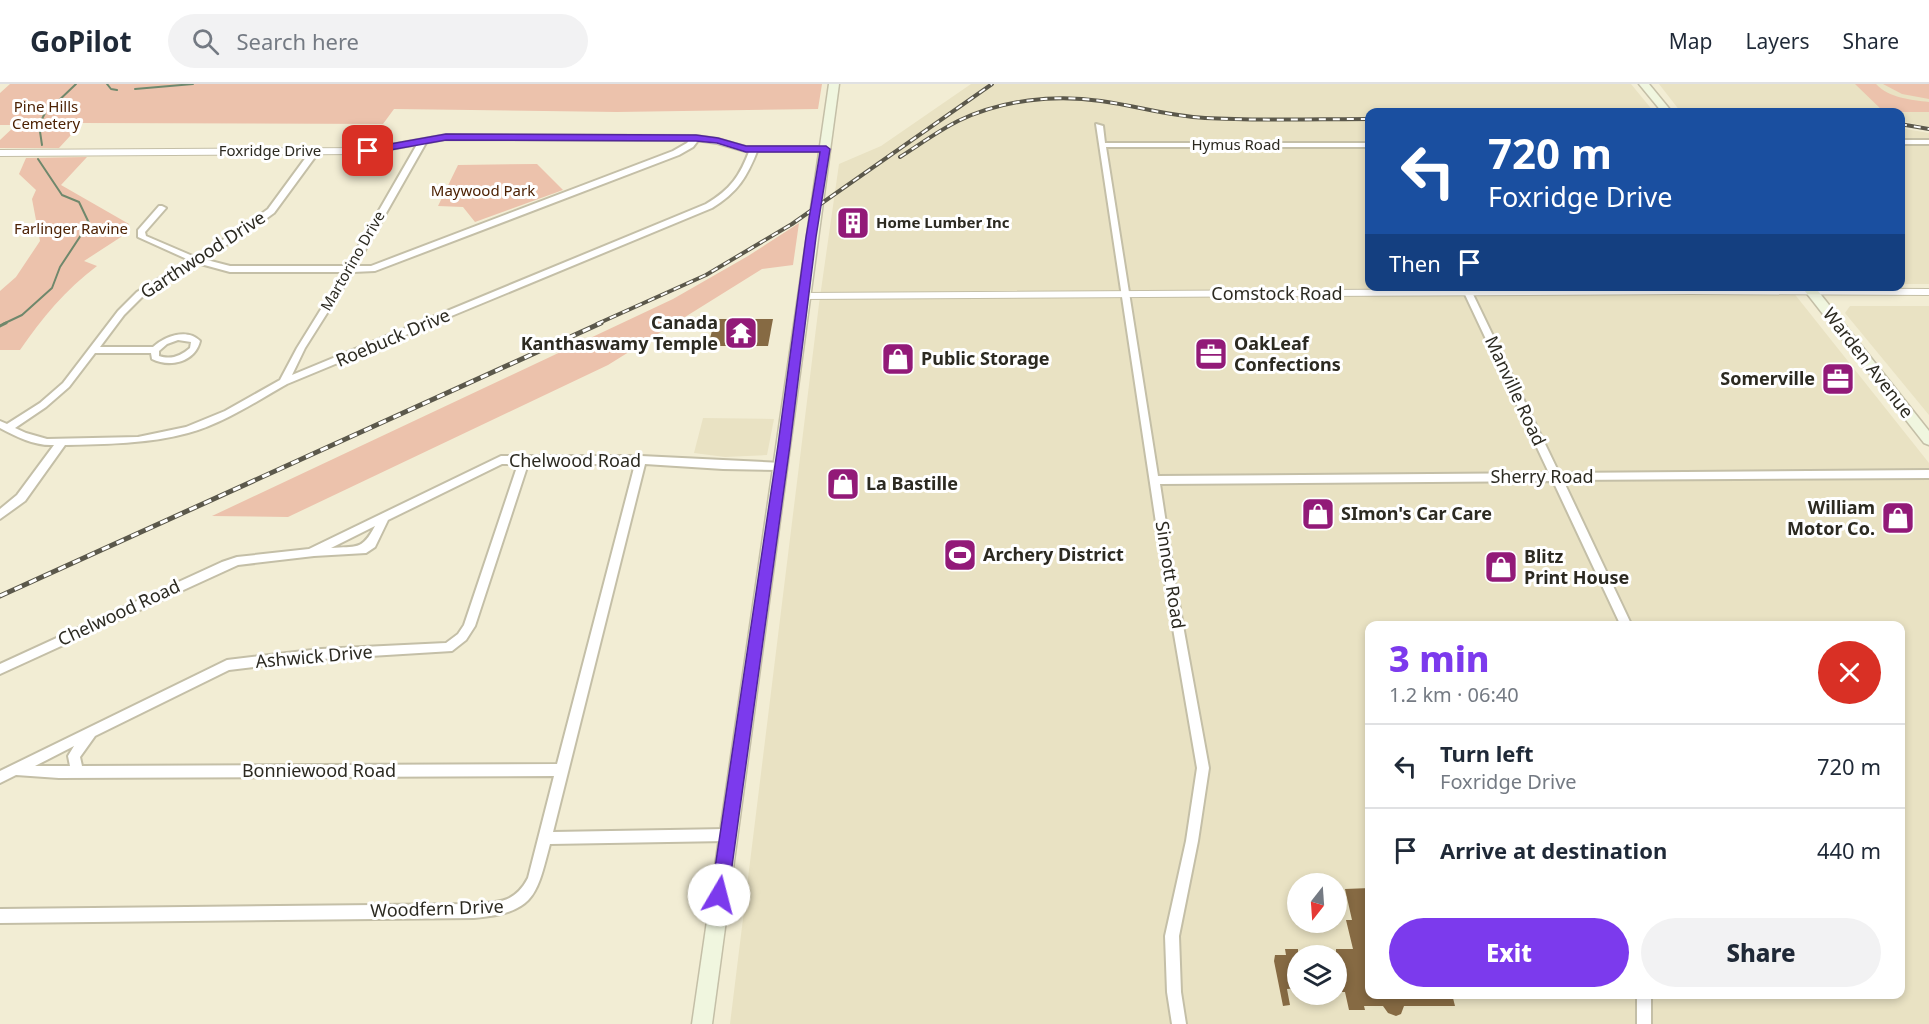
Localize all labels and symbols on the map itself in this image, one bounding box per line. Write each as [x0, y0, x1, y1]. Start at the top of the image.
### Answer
park label: Pine Hills Cemetery [12, 96, 80, 133]
pin [342, 125, 393, 176]
street label: Hymus Road [1191, 134, 1281, 154]
street label: Foxridge Drive [219, 140, 321, 160]
park label: Maywood Park [431, 180, 535, 200]
street label: Garthwood Drive [135, 205, 270, 304]
building icon: Home Lumber Inc [835, 205, 871, 241]
street label: Martorino Drive [315, 207, 389, 314]
place label: Home Lumber Inc [876, 212, 1010, 232]
park label: Farlinger Ravine [14, 218, 128, 238]
street label: Comstock Road [1211, 281, 1343, 305]
street label: Roebuck Drive [332, 302, 453, 372]
street label: Warden Avenue [1818, 302, 1919, 422]
place label: Canada Kanthaswamy Temple [521, 310, 718, 355]
temple icon: Canada Kanthaswamy Temple [723, 315, 759, 351]
place label: OakLeaf Confections [1234, 331, 1341, 376]
street label: Manville Road [1480, 332, 1552, 449]
office icon: OakLeaf Confections [1193, 336, 1229, 372]
shop icon: Public Storage [880, 341, 916, 377]
place label: Public Storage [921, 346, 1050, 370]
office icon: Somerville [1820, 361, 1856, 397]
place label: Somerville [1720, 366, 1815, 390]
street label: Chelwood Road [509, 448, 641, 472]
street label: Sherry Road [1490, 464, 1594, 488]
shop icon: La Bastille [825, 466, 861, 502]
place label: La Bastille [866, 471, 958, 495]
place label: William Motor Co. [1787, 495, 1875, 540]
shop icon: SImon's Car Care [1300, 496, 1336, 532]
shop icon: William Motor Co. [1880, 500, 1916, 536]
place label: SImon's Car Care [1341, 501, 1492, 525]
street label: Sinnott Road [1151, 519, 1191, 630]
sports icon: Archery District [942, 537, 978, 573]
place label: Archery District [983, 542, 1124, 566]
place label: Blitz Print House [1524, 544, 1629, 589]
shop icon: Blitz Print House [1483, 549, 1519, 585]
street label: Chelwood Road [54, 573, 184, 651]
street label: Ashwick Drive [254, 639, 373, 673]
street label: Bonniewood Road [242, 758, 396, 782]
position arrow [687, 863, 751, 927]
north arrow [1287, 873, 1347, 933]
street label: Woodfern Drive [370, 894, 504, 922]

